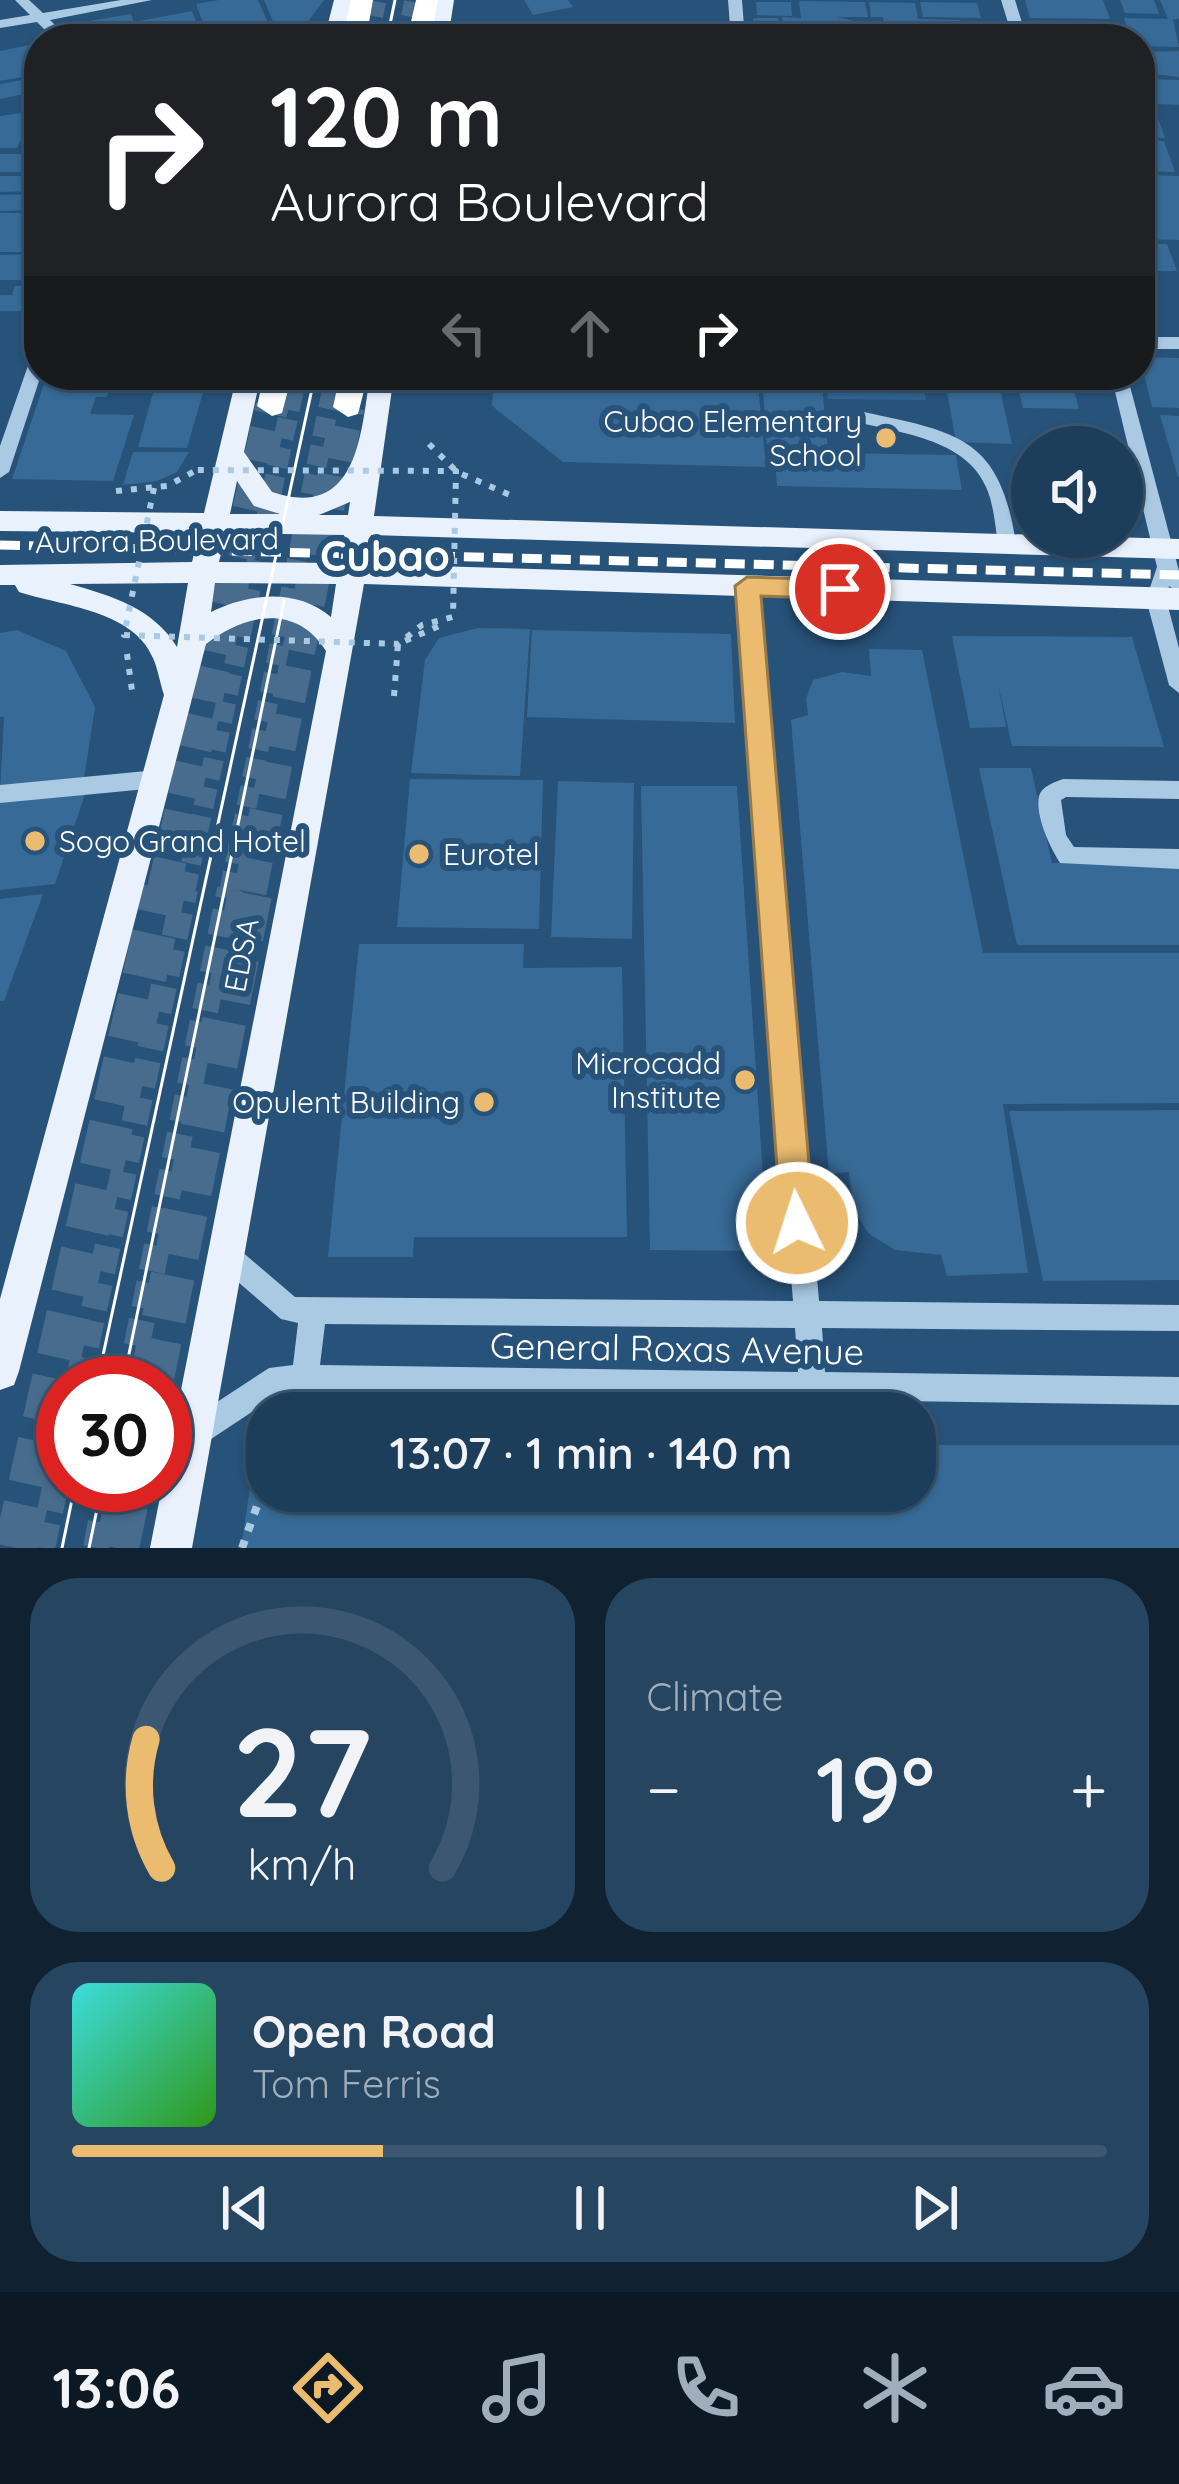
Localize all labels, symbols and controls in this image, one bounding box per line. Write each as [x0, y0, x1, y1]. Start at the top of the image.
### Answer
text: 120 m [270, 63, 503, 168]
icon: right [72, 72, 228, 228]
text: Aurora Boulevard [270, 167, 709, 235]
icon: left [431, 300, 497, 366]
icon: ahead [557, 300, 623, 366]
icon: right [683, 300, 749, 366]
place label: Cubao Elementary School [603, 402, 862, 474]
marker: Cubao Elementary School [873, 425, 899, 451]
map controls [1011, 426, 1143, 558]
button: sound [1011, 426, 1143, 558]
street label: Aurora Boulevard [35, 519, 279, 561]
district label: Cubao [320, 529, 450, 582]
pin [789, 538, 891, 640]
icon: arrive [807, 556, 873, 622]
place label: Sogo Grand Hotel [59, 822, 306, 860]
marker: Sogo Grand Hotel [22, 828, 48, 854]
place label: Eurotel [443, 835, 540, 873]
marker: Eurotel [406, 841, 432, 867]
street label: EDSA [215, 915, 267, 995]
place label: Microcadd Institute [575, 1044, 721, 1116]
marker: Microcadd Institute [732, 1067, 758, 1093]
place label: Opulent Building [232, 1083, 460, 1121]
marker: Opulent Building [471, 1089, 497, 1115]
position arrow [734, 1160, 860, 1286]
street label: General Roxas Avenue [490, 1322, 864, 1374]
speed limit sign: 30 [36, 1356, 192, 1512]
text: 13:07 · 1 min · 140 m [390, 1424, 792, 1480]
text: Climate [647, 1672, 784, 1721]
text: 27 [232, 1692, 372, 1848]
text: 19° [816, 1732, 935, 1845]
text: − [647, 1747, 681, 1830]
text: + [1070, 1747, 1107, 1830]
text: km/h [248, 1837, 357, 1891]
text: Open Road [252, 2003, 496, 2059]
text: Tom Ferris [252, 2059, 441, 2108]
icon: previous [212, 2175, 278, 2241]
icon: pause [557, 2175, 623, 2241]
icon: next [902, 2175, 968, 2241]
icon: directions [286, 2346, 370, 2430]
icon: music [475, 2346, 559, 2430]
icon: phone [664, 2346, 748, 2430]
icon: climate [853, 2346, 937, 2430]
icon: car [1042, 2346, 1126, 2430]
text: 13:06 [53, 2354, 180, 2422]

